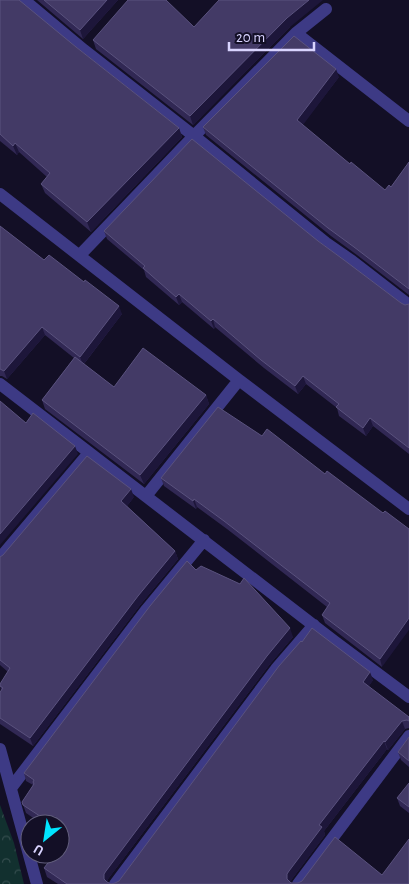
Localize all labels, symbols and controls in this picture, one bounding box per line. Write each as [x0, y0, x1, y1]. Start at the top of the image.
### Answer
scale bar [229, 20, 314, 52]
text: 20 m [236, 30, 265, 45]
north arrow [20, 814, 70, 864]
text: U [32, 841, 46, 858]

